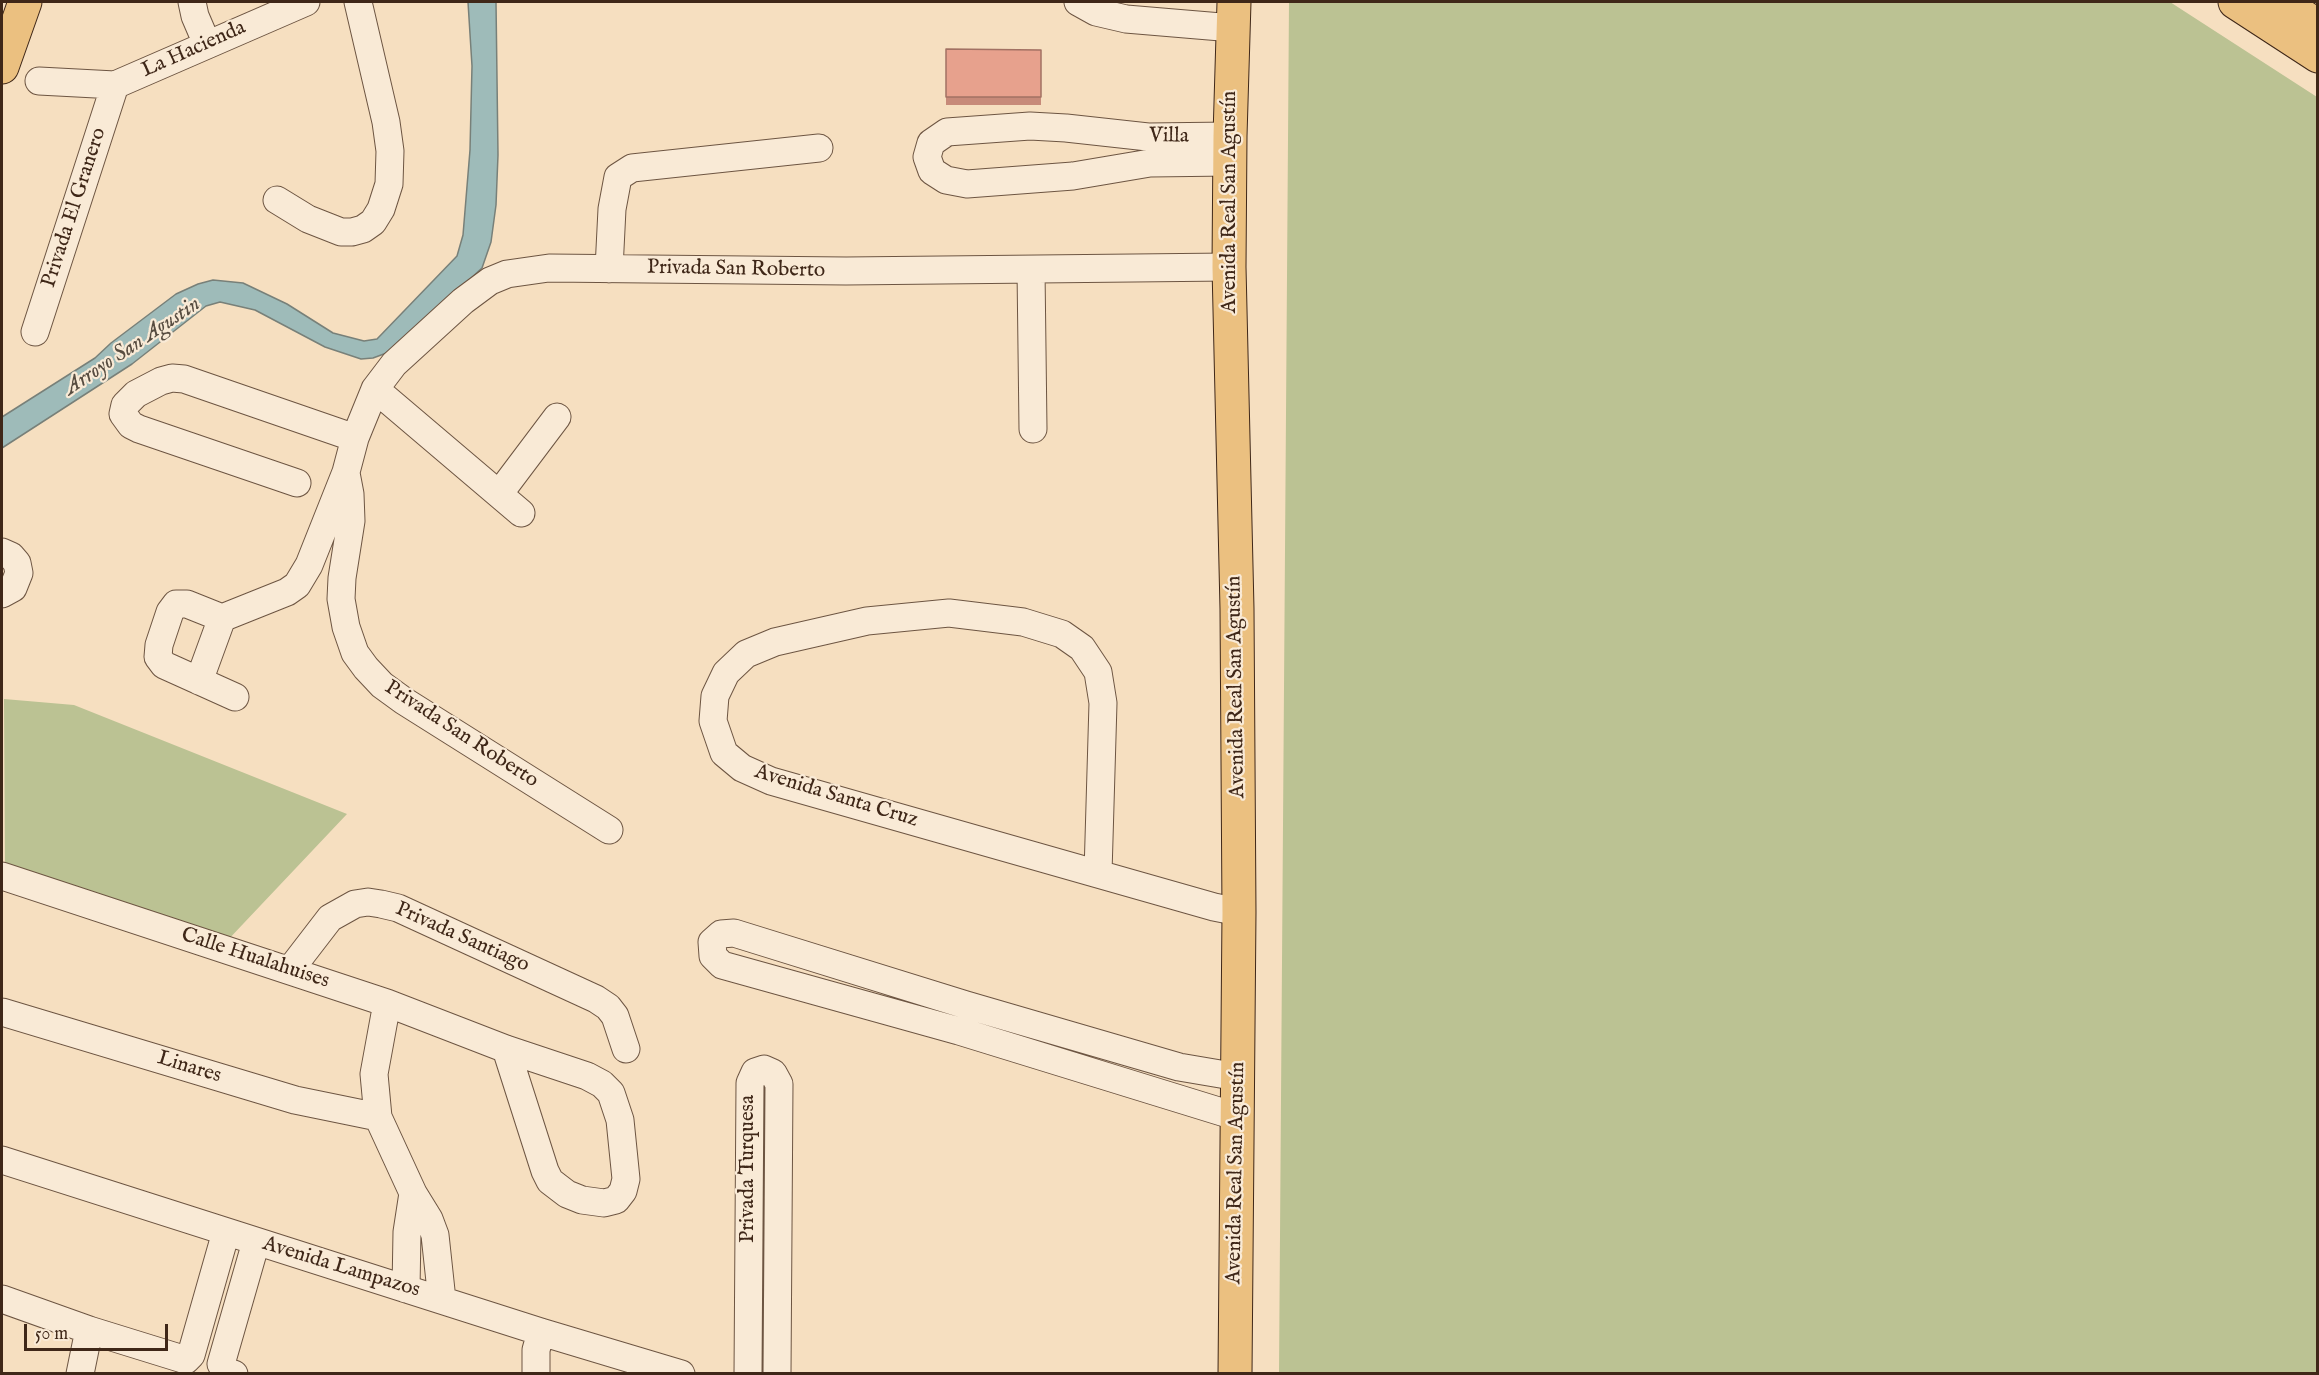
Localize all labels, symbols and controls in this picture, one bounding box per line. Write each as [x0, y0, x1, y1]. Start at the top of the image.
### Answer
street label: La Hacienda [138, 16, 250, 84]
street label: Avenida Real San Agustín [1218, 91, 1244, 313]
street label: Villa [1149, 124, 1189, 150]
street label: Privada El Granero [37, 125, 113, 291]
street label: Privada San Roberto [647, 256, 825, 284]
water label: Arroyo San Agustin [60, 292, 206, 402]
street label: Avenida Real San Agustín [1222, 576, 1252, 798]
street label: Privada San Roberto [379, 676, 543, 794]
street label: Avenida Santa Cruz [751, 760, 921, 834]
street label: Privada Santiago [391, 897, 533, 979]
street label: Calle Hualahuises [178, 923, 332, 995]
street label: Linares [154, 1046, 224, 1090]
street label: Avenida Real San Agustín [1222, 1062, 1252, 1284]
street label: Privada Turquesa [736, 1095, 762, 1243]
street label: Avenida Lampazos [259, 1232, 423, 1304]
scale bar [27, 1312, 171, 1350]
text: 50 m [35, 1323, 68, 1346]

